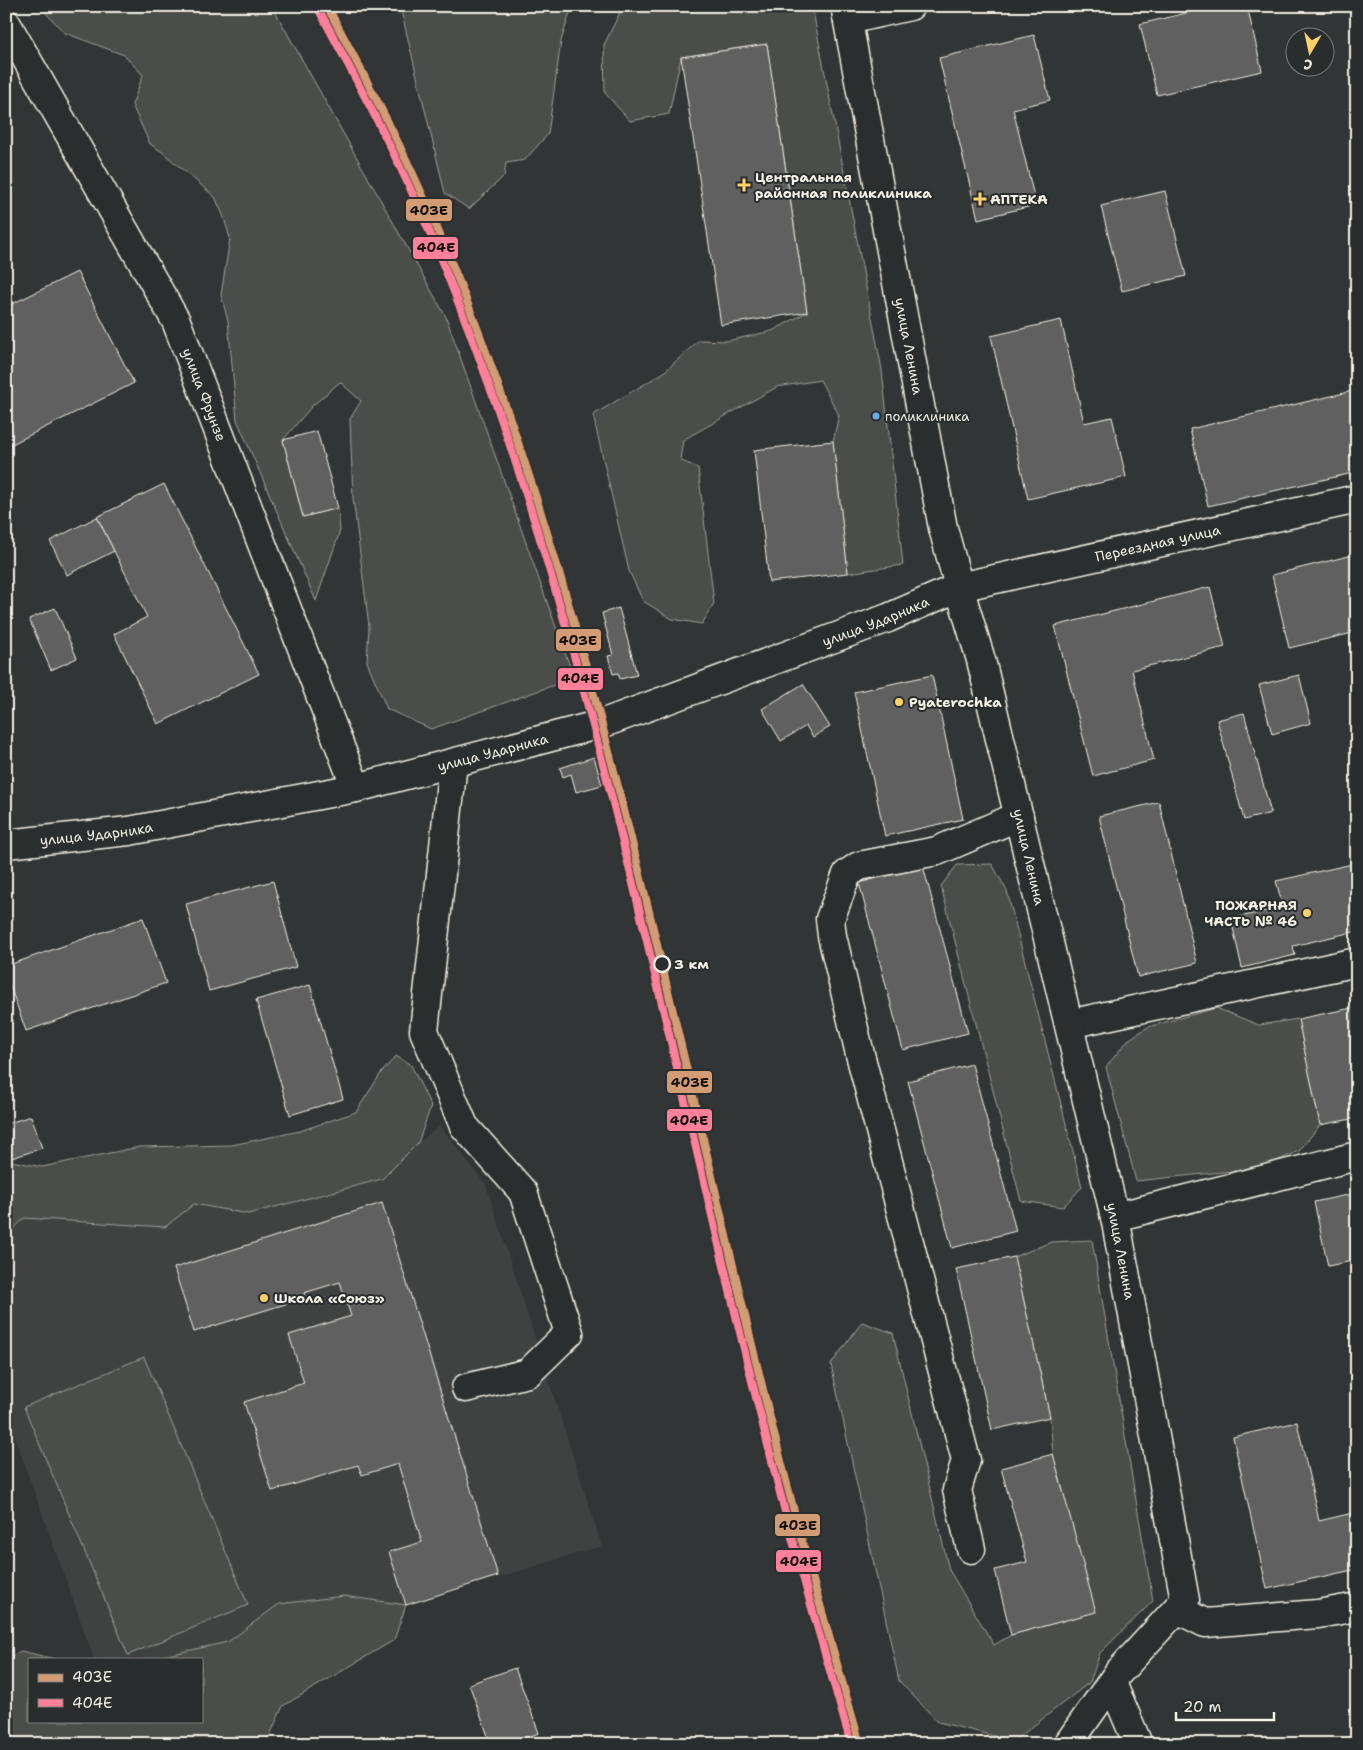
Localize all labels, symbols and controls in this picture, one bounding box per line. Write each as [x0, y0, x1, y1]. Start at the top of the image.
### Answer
north arrow [1286, 28, 1336, 78]
text: С [1302, 55, 1314, 74]
place label: Центральная районная поликлиника [755, 168, 932, 202]
marker: Центральная районная поликлиника [737, 178, 751, 192]
place label: АПТЕКА [990, 190, 1048, 208]
marker: АПТЕКА [974, 193, 986, 205]
line badge: 403Е [405, 198, 453, 222]
text: 403Е [410, 201, 448, 219]
line badge: 404Е [412, 236, 459, 260]
text: 404Е [417, 238, 455, 256]
street label: улица Ленина [891, 296, 927, 396]
street label: улица Фрунзе [178, 345, 231, 444]
place label: поликлиника [885, 408, 969, 425]
marker: поликлиника [871, 411, 881, 421]
street label: Переездная улица [1093, 520, 1222, 566]
street label: улица Ударника [820, 592, 932, 651]
line badge: 403Е [555, 628, 602, 652]
text: 403Е [559, 631, 597, 649]
line badge: 404Е [557, 667, 604, 691]
text: 404Е [561, 669, 599, 687]
place label: Pyaterochka [909, 693, 1002, 711]
marker: Pyaterochka [893, 696, 905, 708]
street label: улица Ударника [435, 729, 550, 775]
street label: улица Ленина [1009, 807, 1049, 907]
street label: улица Ударника [39, 818, 155, 849]
place label: ПОЖАРНАЯ ЧАСТЬ № 46 [1204, 896, 1297, 930]
marker: ПОЖАРНАЯ ЧАСТЬ № 46 [1301, 907, 1313, 919]
marker: 3 км [653, 955, 671, 973]
place label: 3 км [674, 955, 709, 973]
line badge: 403Е [666, 1070, 713, 1094]
text: 403Е [671, 1073, 709, 1091]
line badge: 404Е [666, 1108, 713, 1132]
text: 404Е [670, 1111, 708, 1129]
street label: улица Ленина [1103, 1201, 1139, 1301]
place label: Школа «Союз» [274, 1289, 385, 1307]
marker: Школа «Союз» [258, 1292, 270, 1304]
line badge: 403Е [774, 1513, 821, 1537]
text: 403Е [779, 1516, 817, 1534]
line badge: 404Е [775, 1549, 822, 1573]
text: 404Е [780, 1552, 818, 1570]
legend [28, 1658, 202, 1722]
text: 403Е [72, 1667, 112, 1687]
scale bar [1176, 1690, 1273, 1722]
text: 404Е [72, 1693, 112, 1713]
text: 20 m [1183, 1697, 1222, 1717]

